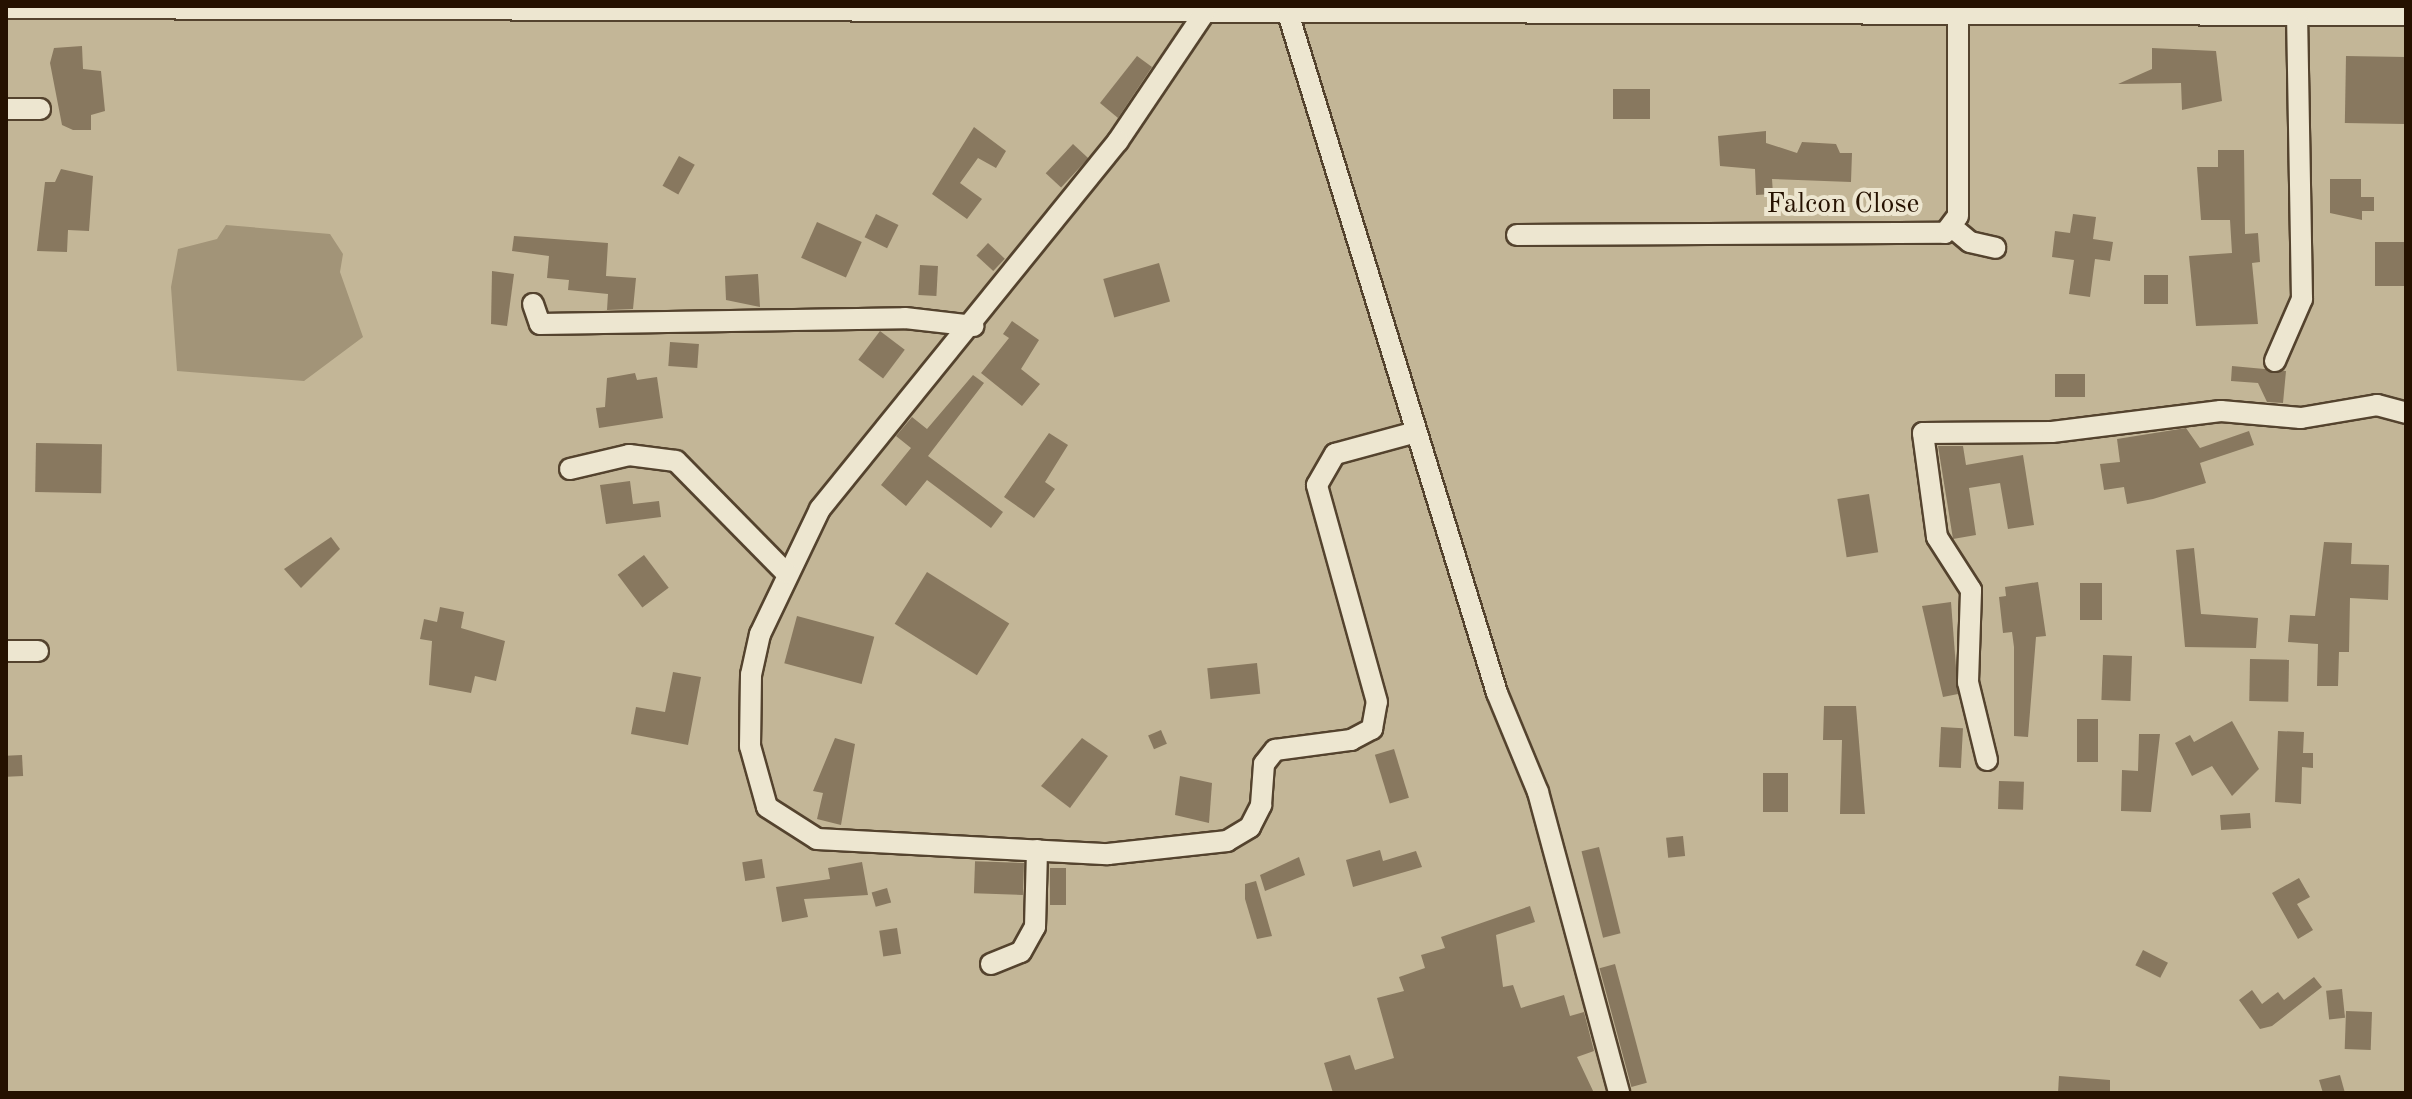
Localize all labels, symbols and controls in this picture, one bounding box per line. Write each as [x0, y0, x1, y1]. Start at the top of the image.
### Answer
street label: Falcon Close [1767, 188, 1919, 222]

